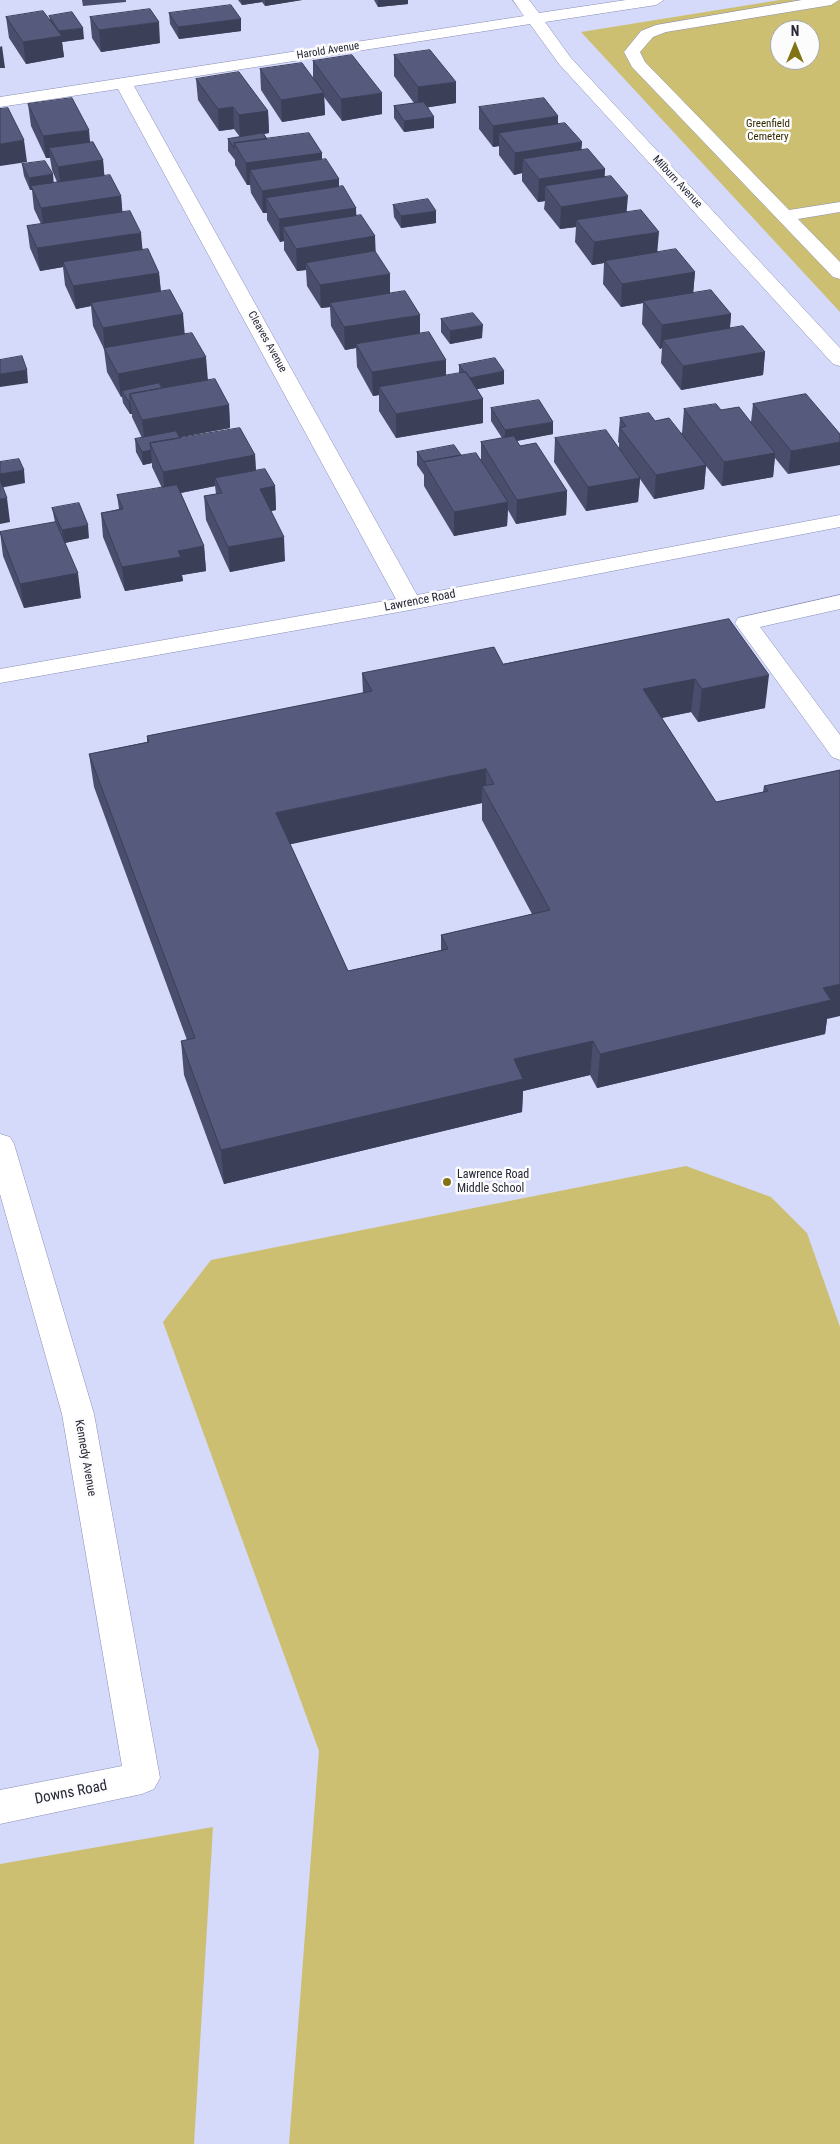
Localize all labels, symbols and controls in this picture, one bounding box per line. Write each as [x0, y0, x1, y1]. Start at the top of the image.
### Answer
north arrow [770, 20, 820, 70]
text: N [791, 23, 799, 39]
street label: Harold Avenue [296, 40, 360, 62]
park label: Greenfield Cemetery [746, 117, 790, 143]
street label: Milburn Avenue [649, 153, 705, 211]
street label: Cleaves Avenue [245, 309, 289, 375]
street label: Lawrence Road [383, 587, 457, 615]
place label: Lawrence Road Middle School [457, 1168, 529, 1196]
marker: Lawrence Road Middle School [441, 1176, 453, 1188]
street label: Kennedy Avenue [71, 1419, 99, 1497]
street label: Downs Road [33, 1777, 109, 1809]

